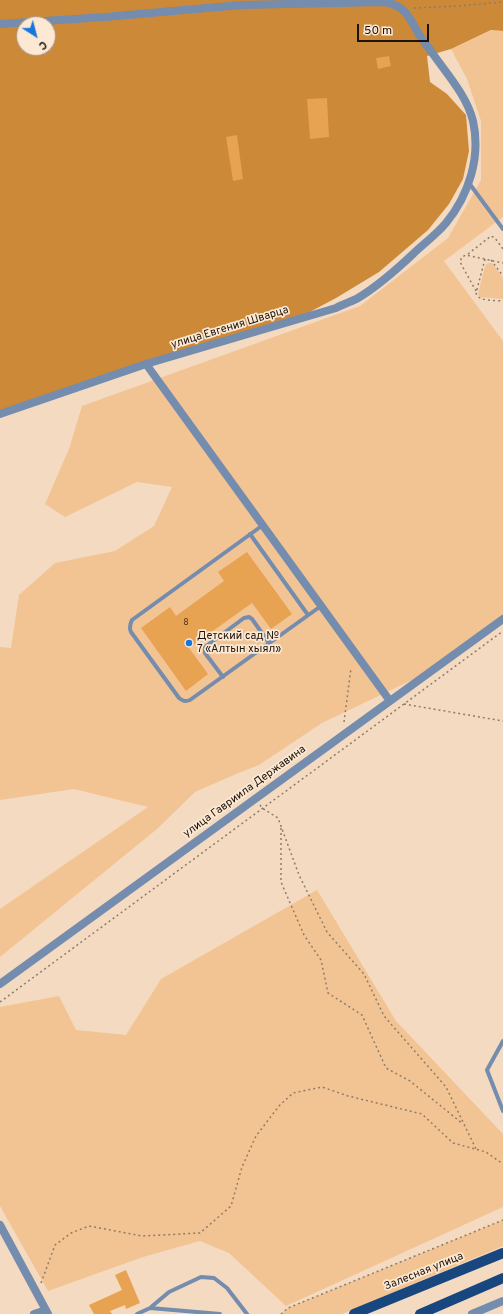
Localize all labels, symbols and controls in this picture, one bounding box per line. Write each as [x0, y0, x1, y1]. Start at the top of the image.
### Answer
north arrow [16, 16, 56, 56]
scale bar [359, 16, 431, 42]
text: 50 m [364, 23, 392, 39]
text: С [36, 37, 49, 53]
street label: улица Евгения Шварца [170, 304, 290, 352]
house number: 8 [183, 618, 189, 628]
place label: Детский сад № 7 «Алтын хыял» [197, 630, 281, 656]
marker: Детский сад № 7 «Алтын хыял» [184, 638, 194, 648]
street label: улица Гавриила Державина [181, 743, 309, 841]
street label: Залесная улица [383, 1250, 465, 1294]

